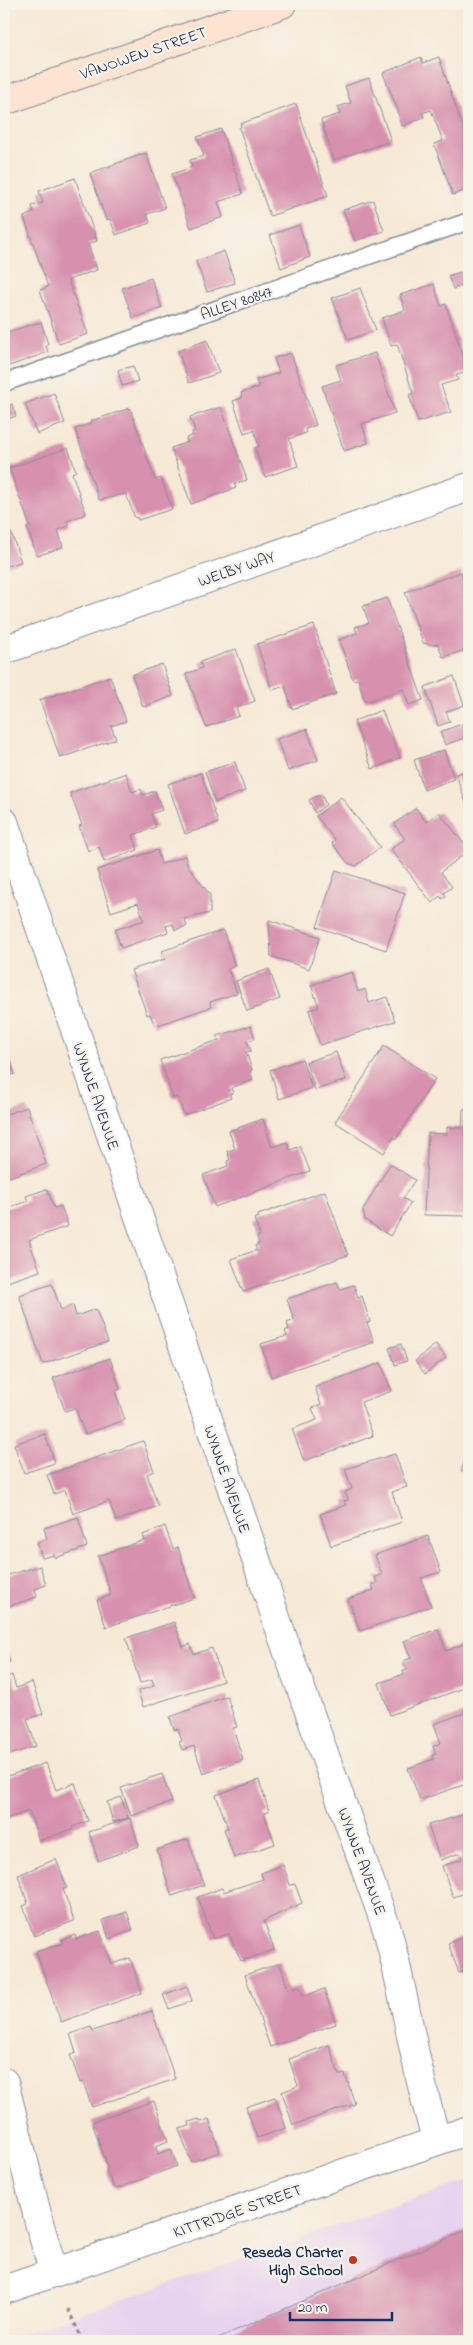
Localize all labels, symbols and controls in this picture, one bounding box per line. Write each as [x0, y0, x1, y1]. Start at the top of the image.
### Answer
street label: VANOWEN STREET [76, 21, 210, 87]
street label: ALLEY 80847 [197, 280, 276, 327]
street label: WELBY WAY [195, 545, 279, 594]
street label: WYNNE AVENUE [65, 1039, 125, 1154]
street label: WYNNE AVENUE [196, 1422, 256, 1537]
street label: WYNNE AVENUE [331, 1805, 392, 1919]
street label: KITTRIDGE STREET [170, 2179, 305, 2245]
place label: Reseda Charter High School [242, 2241, 344, 2284]
marker: Reseda Charter High School [347, 2254, 359, 2266]
scale bar [290, 2290, 393, 2322]
text: 20 m [298, 2297, 328, 2319]

